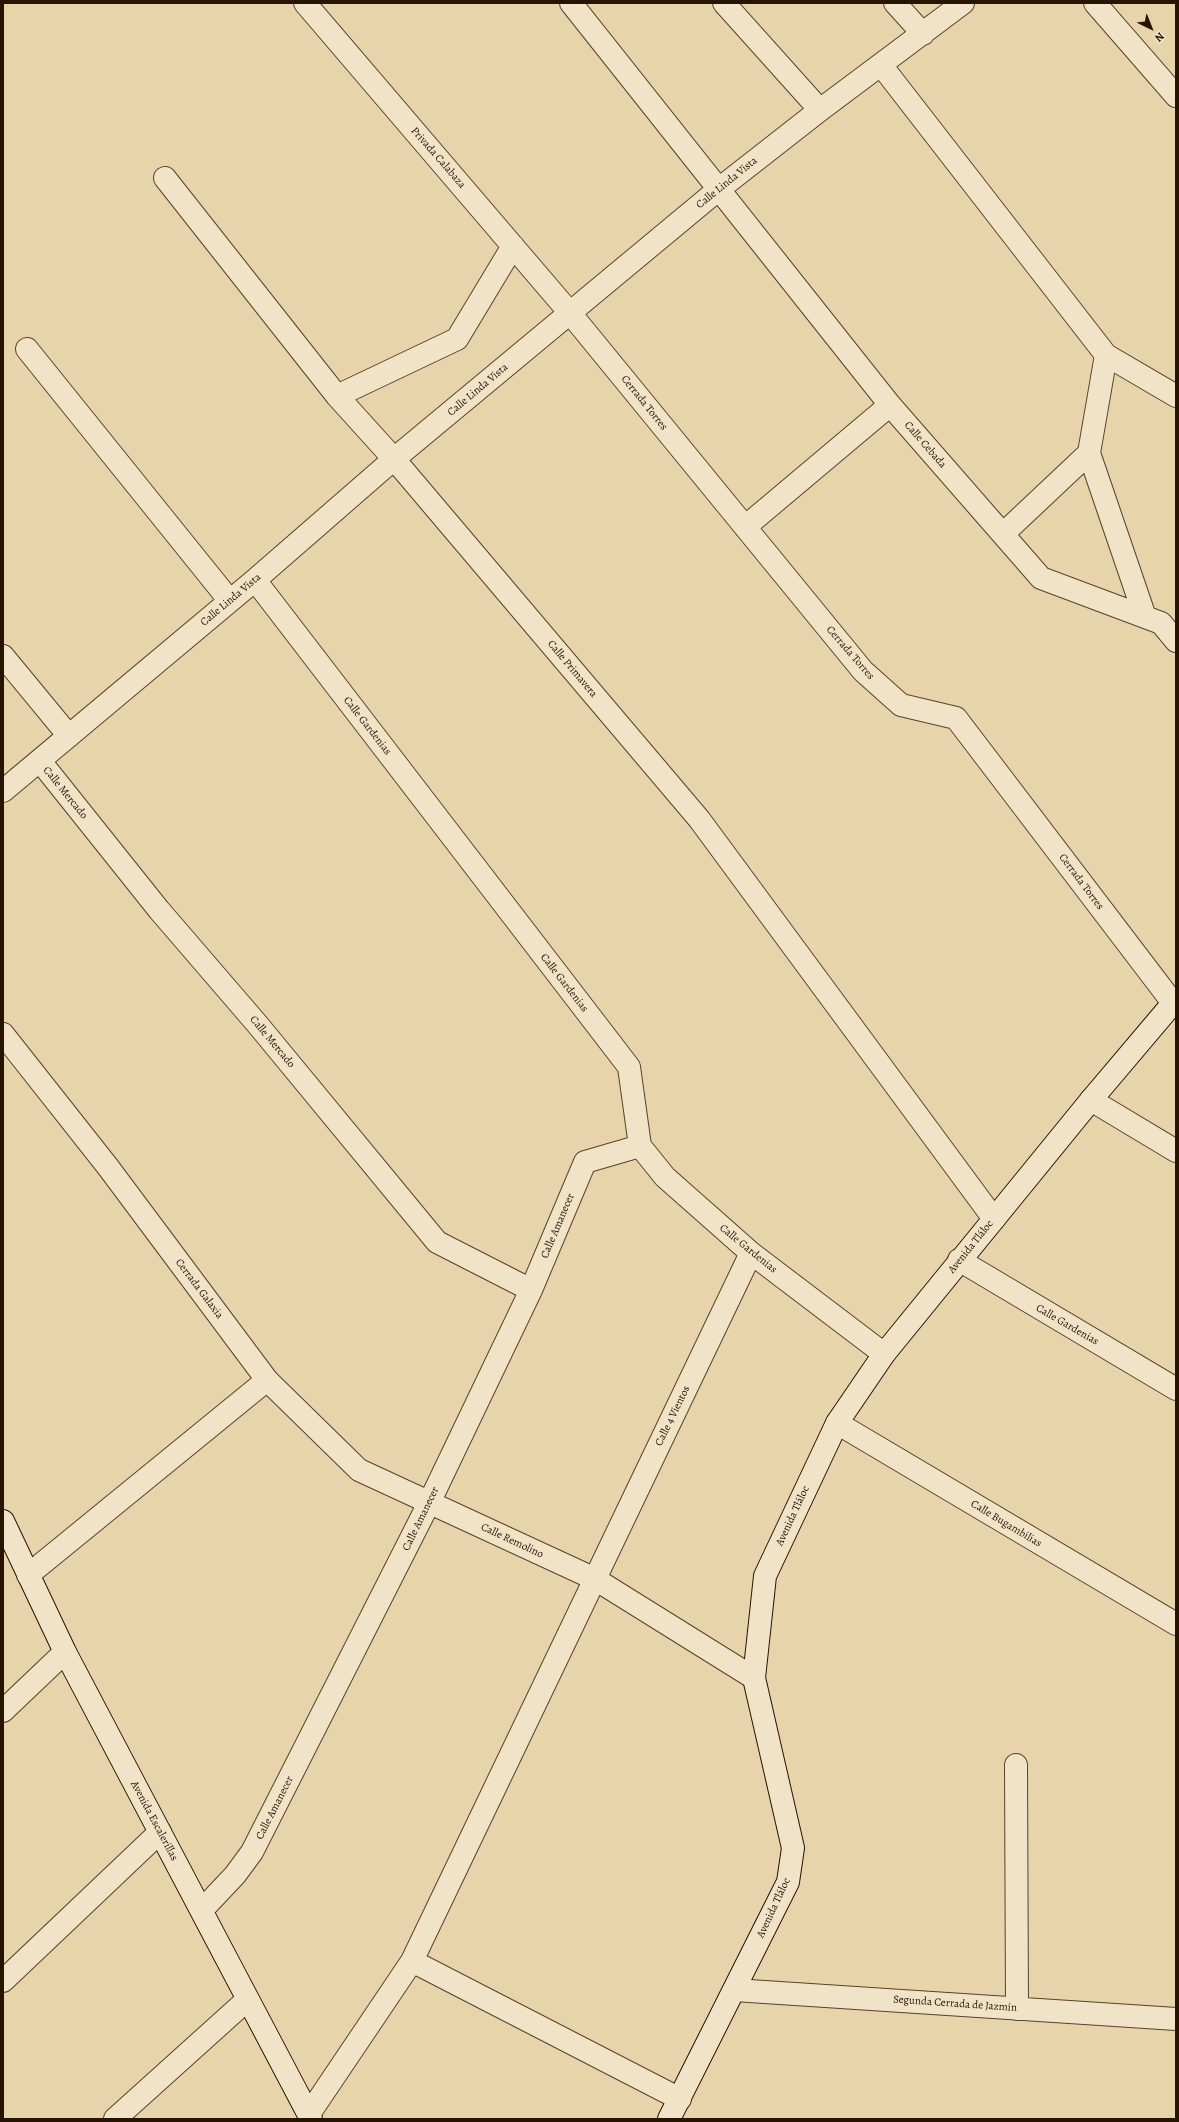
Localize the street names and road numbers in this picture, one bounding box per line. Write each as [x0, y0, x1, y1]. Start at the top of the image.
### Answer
street label: Privada Calabaza [408, 125, 468, 191]
street label: Calle Linda Vista [694, 154, 760, 212]
street label: Calle Linda Vista [445, 361, 511, 419]
street label: Cerrada Torres [618, 373, 670, 433]
street label: Calle Cebada [901, 419, 949, 471]
street label: Calle Linda Vista [198, 571, 264, 629]
street label: Cerrada Torres [823, 623, 877, 683]
street label: Calle Primavera [544, 638, 600, 700]
street label: Calle Gardenias [340, 694, 394, 758]
street label: Calle Mercado [40, 764, 90, 822]
street label: Cerrada Torres [1056, 851, 1106, 913]
street label: Calle Gardenias [537, 951, 591, 1015]
street label: Calle Mercado [246, 1013, 298, 1071]
street label: Calle Amanecer [538, 1191, 578, 1261]
street label: Avenida Tláloc [946, 1218, 996, 1276]
street label: Calle Gardenias [716, 1222, 780, 1276]
street label: Cerrada Galaxia [172, 1256, 226, 1322]
street label: Calle Gardenias [1033, 1302, 1101, 1348]
street label: Calle 4 Vientos [653, 1384, 693, 1448]
street label: Avenida Tláloc [773, 1484, 813, 1548]
street label: Calle Amanecer [400, 1485, 442, 1553]
street label: Calle Bugambilias [968, 1498, 1044, 1550]
street label: Calle Remolino [479, 1521, 545, 1561]
street label: Calle Amanecer [253, 1774, 297, 1842]
street label: Avenida Escalerillas [127, 1779, 181, 1863]
street label: Avenida Tláloc [754, 1876, 794, 1940]
street label: Segunda Cerrada de Jazmín [893, 1993, 1017, 2015]

